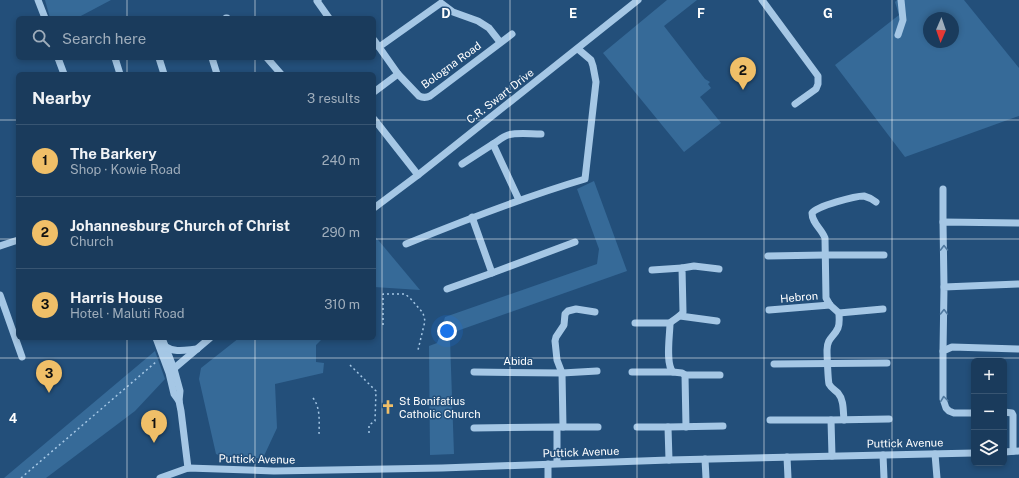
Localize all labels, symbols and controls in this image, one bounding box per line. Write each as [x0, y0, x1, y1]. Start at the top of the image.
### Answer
text: D [441, 6, 451, 21]
text: E [569, 6, 577, 21]
text: F [697, 6, 705, 21]
text: G [823, 6, 833, 21]
north arrow [923, 12, 959, 48]
search box [16, 16, 376, 60]
icon: search [30, 27, 52, 49]
text: Search here [62, 30, 146, 47]
street label: Bologna Road [419, 39, 483, 91]
pin: 2 [730, 57, 756, 90]
street label: C.R. Swart Drive [464, 66, 536, 126]
text: Nearby [32, 88, 91, 108]
text: 3 results [307, 91, 360, 106]
text: The Barkery [70, 145, 157, 162]
text: 1 [42, 153, 48, 168]
text: 240 m [322, 153, 360, 168]
text: Shop · Kowie Road [70, 162, 181, 177]
text: Johannesburg Church of Christ [70, 217, 290, 234]
text: 2 [41, 225, 49, 240]
text: 290 m [322, 225, 360, 240]
text: Church [70, 234, 114, 249]
one-way arrow [940, 245, 948, 251]
text: Harris House [70, 289, 163, 306]
street label: Hebron [780, 289, 818, 305]
text: 3 [41, 297, 49, 312]
text: 310 m [324, 297, 360, 312]
text: Hotel · Maluti Road [70, 306, 184, 321]
one-way arrow [940, 309, 948, 315]
your location [437, 321, 457, 341]
street label: Abida [503, 355, 533, 367]
map controls [971, 358, 1007, 466]
button: + [971, 358, 1007, 394]
pin: 3 [36, 360, 62, 393]
button: − [971, 394, 1007, 430]
place label: St Bonifatius Catholic Church [399, 395, 481, 420]
one-way arrow [940, 396, 949, 402]
church icon: St Bonifatius Catholic Church [380, 399, 396, 415]
pin: 1 [141, 410, 167, 443]
text: 4 [9, 411, 18, 426]
button: layers [971, 430, 1007, 466]
street label: Puttick Avenue [867, 436, 943, 450]
street label: Puttick Avenue [543, 445, 619, 459]
street label: Puttick Avenue [219, 452, 295, 466]

